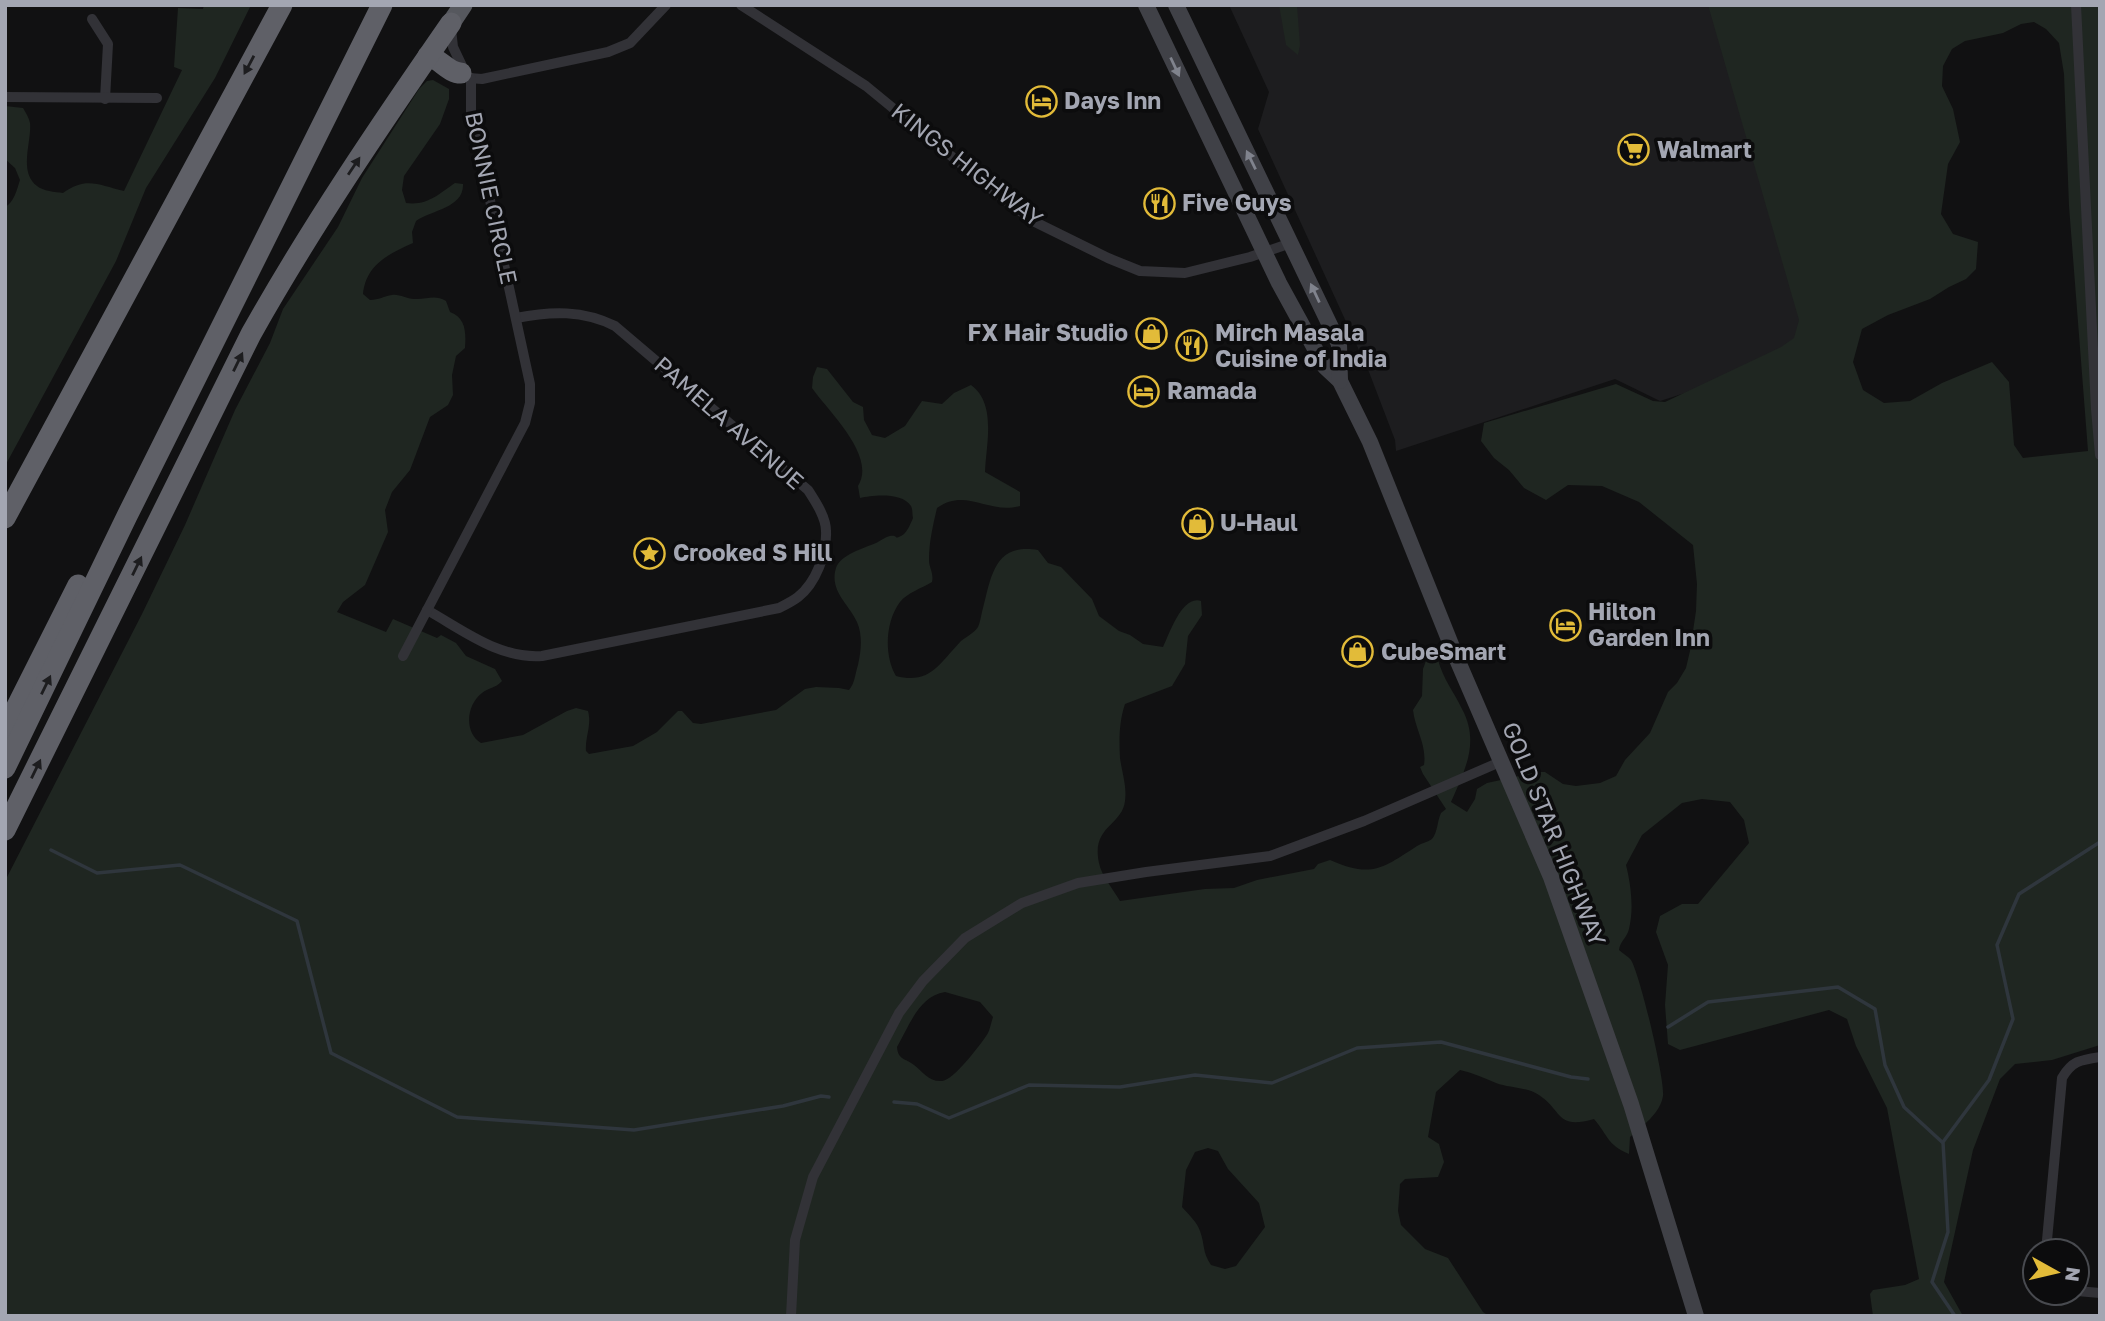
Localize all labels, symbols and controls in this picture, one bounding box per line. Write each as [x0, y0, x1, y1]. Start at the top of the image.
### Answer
one-way arrow [243, 56, 255, 75]
one-way arrow [1169, 57, 1181, 77]
hotel icon: Days Inn [1024, 84, 1058, 118]
place label: Days Inn [1064, 86, 1161, 114]
street label: KINGS HIGHWAY [886, 96, 1049, 232]
street label: BONNIE CIRCLE [460, 109, 524, 287]
supermarket icon: Walmart [1617, 133, 1651, 167]
place label: Walmart [1657, 135, 1752, 163]
one-way arrow [1245, 150, 1256, 170]
one-way arrow [347, 157, 360, 176]
restaurant icon: Five Guys [1142, 186, 1176, 220]
place label: Five Guys [1182, 188, 1292, 216]
one-way arrow [1309, 283, 1320, 304]
shop icon: FX Hair Studio [1134, 316, 1168, 350]
place label: FX Hair Studio [968, 318, 1128, 346]
place label: Mirch Masala Cuisine of India [1215, 318, 1387, 372]
restaurant icon: Mirch Masala Cuisine of India [1175, 329, 1209, 363]
street label: PAMELA AVENUE [649, 350, 810, 495]
one-way arrow [232, 352, 243, 372]
hotel icon: Ramada [1127, 374, 1161, 408]
place label: Ramada [1167, 376, 1257, 404]
shop icon: U-Haul [1180, 506, 1214, 540]
place label: U-Haul [1220, 508, 1298, 536]
place icon: Crooked S Hill [633, 536, 667, 570]
place label: Crooked S Hill [673, 538, 833, 566]
one-way arrow [131, 556, 142, 576]
place label: Hilton Garden Inn [1588, 597, 1710, 651]
hotel icon: Hilton Garden Inn [1548, 608, 1582, 642]
shop icon: CubeSmart [1341, 635, 1375, 669]
place label: CubeSmart [1381, 637, 1506, 665]
one-way arrow [41, 675, 52, 695]
street label: GOLD STAR HIGHWAY [1497, 718, 1613, 950]
one-way arrow [29, 759, 41, 779]
north arrow [2021, 1237, 2091, 1307]
text: N [2061, 1266, 2086, 1283]

